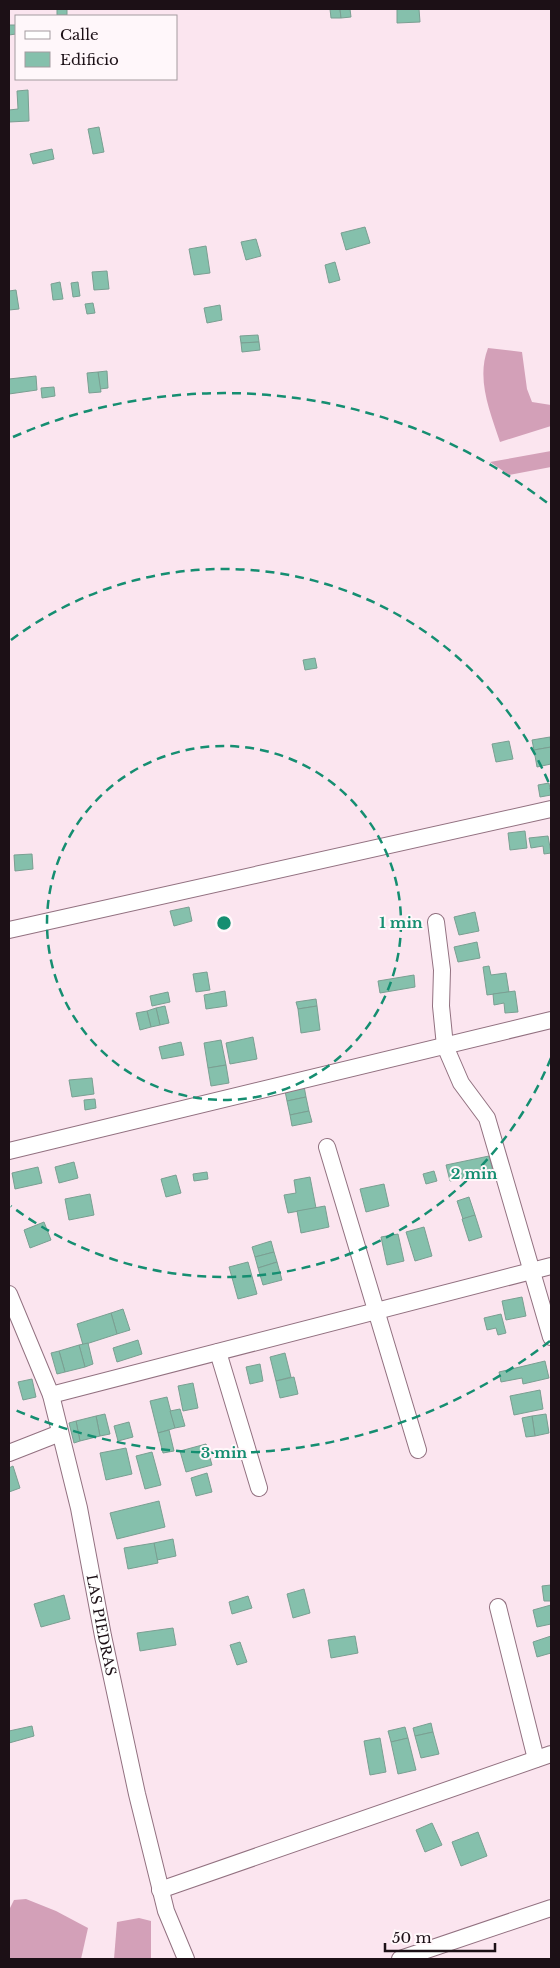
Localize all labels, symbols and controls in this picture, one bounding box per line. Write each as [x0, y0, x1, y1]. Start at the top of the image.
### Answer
legend [15, 15, 178, 80]
text: Calle [60, 25, 99, 44]
text: Edificio [60, 50, 119, 69]
text: 1 min [379, 913, 423, 932]
centre of rings [215, 914, 233, 932]
text: 2 min [451, 1164, 497, 1183]
text: 3 min [201, 1443, 247, 1462]
street label: LAS PIEDRAS [83, 1573, 120, 1677]
scale bar [385, 1920, 495, 1952]
text: 50 m [392, 1928, 432, 1947]

